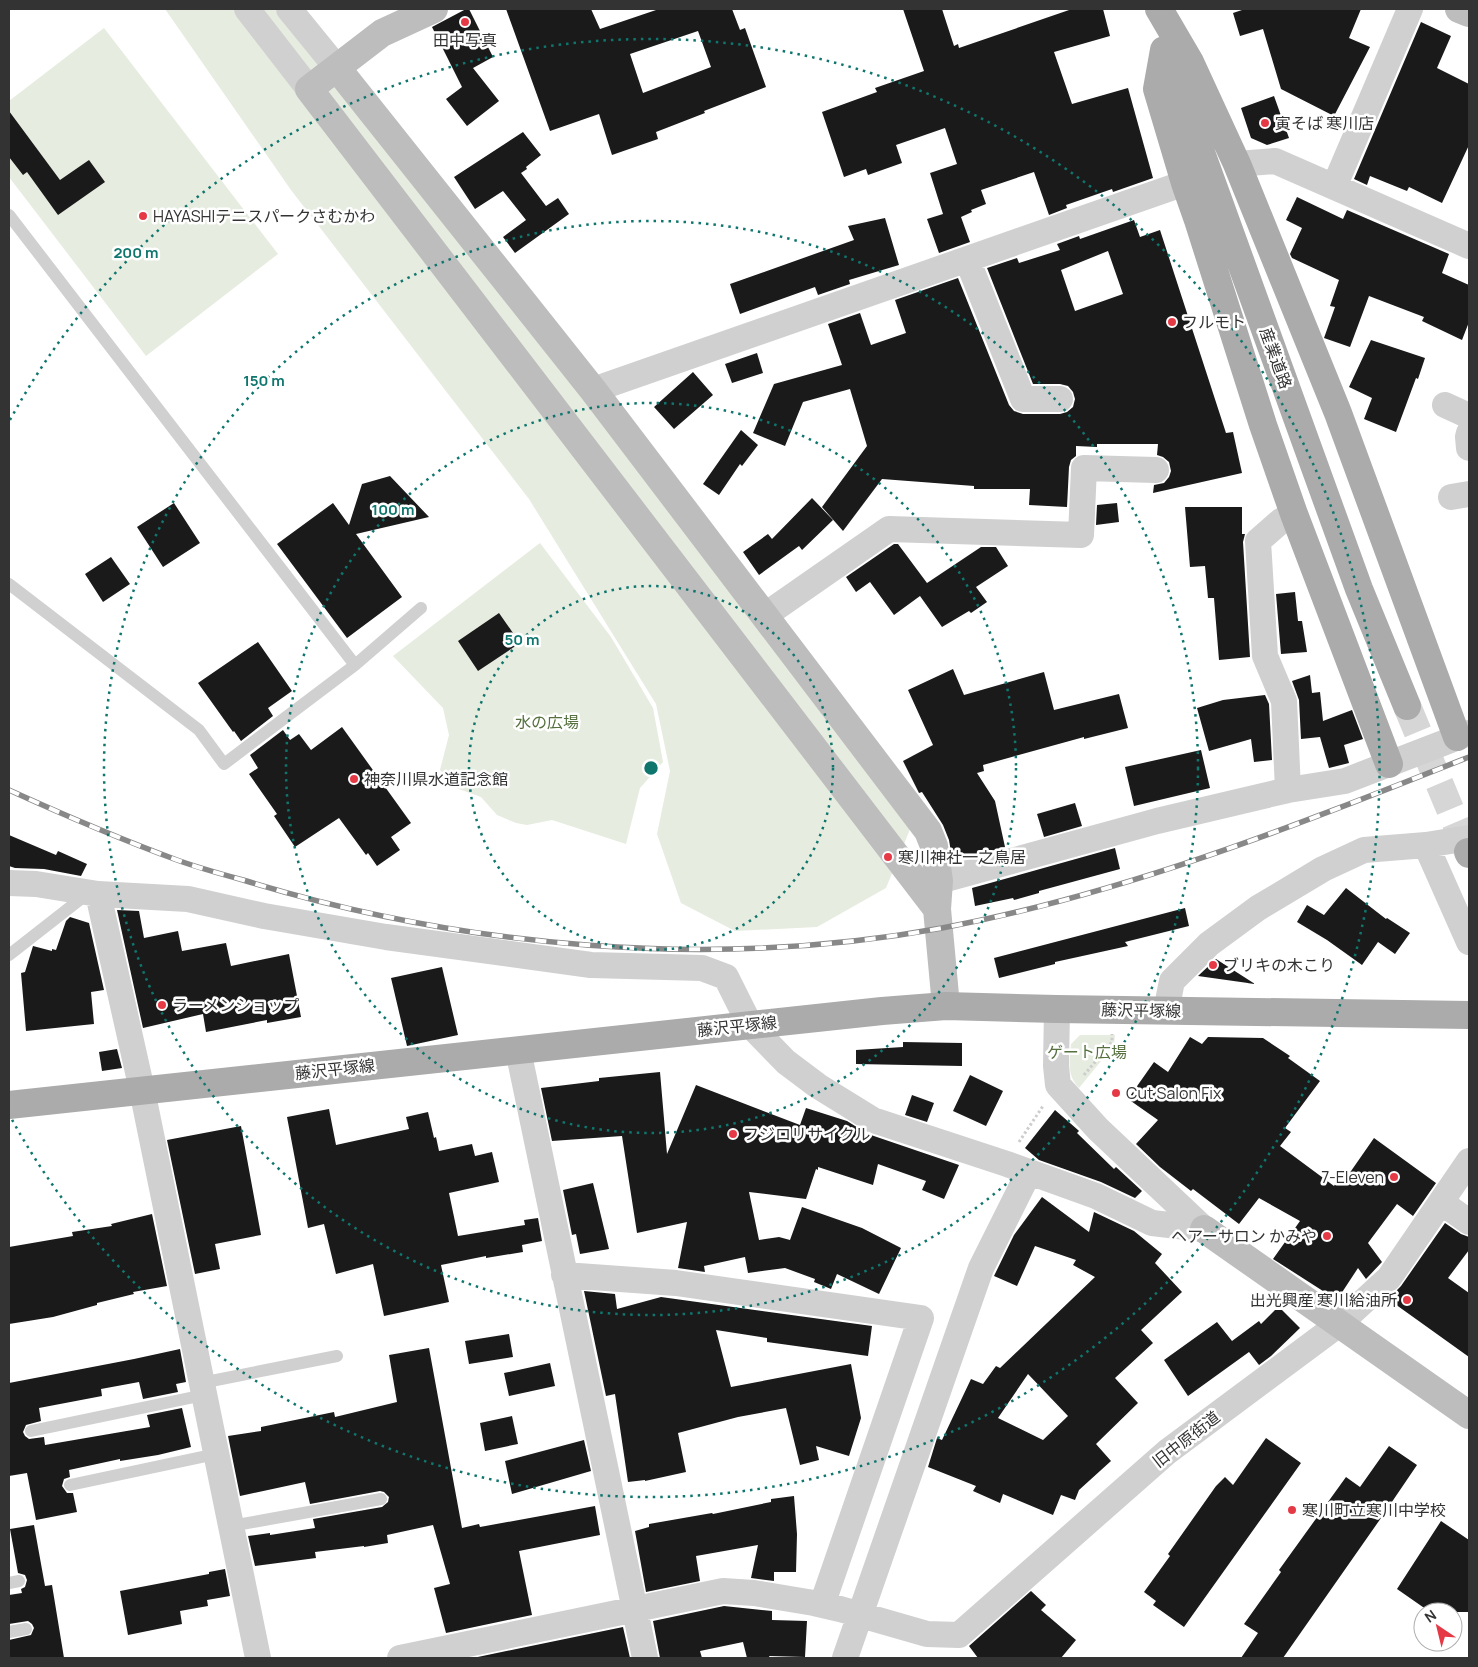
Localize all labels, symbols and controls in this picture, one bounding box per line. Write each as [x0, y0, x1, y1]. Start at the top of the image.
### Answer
marker: 田中写真 [459, 16, 471, 28]
place label: 田中写真 [433, 29, 497, 51]
place label: 寅そば 寒川店 [1275, 112, 1374, 134]
marker: 寅そば 寒川店 [1259, 117, 1271, 129]
place label: HAYASHIテニスパークさむかわ [153, 205, 375, 227]
marker: HAYASHIテニスパークさむかわ [137, 210, 149, 222]
text: 200 m [113, 242, 159, 263]
place label: フルモト [1182, 311, 1246, 333]
marker: フルモト [1166, 316, 1178, 328]
street label: 産業道路 [1255, 324, 1297, 392]
text: 150 m [243, 370, 285, 391]
text: 100 m [372, 499, 414, 520]
text: 50 m [504, 629, 540, 650]
park label: 水の広場 [515, 711, 579, 733]
centre of rings [642, 759, 660, 777]
place label: 神奈川県水道記念館 [364, 768, 508, 790]
marker: 神奈川県水道記念館 [348, 773, 360, 785]
place label: 寒川神社一之鳥居 [898, 846, 1026, 868]
marker: 寒川神社一之鳥居 [882, 851, 894, 863]
place label: ブリキの木こり [1223, 954, 1335, 976]
marker: ブリキの木こり [1207, 959, 1219, 971]
place label: ラーメンショップ [172, 994, 299, 1016]
street label: 藤沢平塚線 [1101, 998, 1181, 1022]
marker: ラーメンショップ [156, 999, 168, 1011]
street label: 藤沢平塚線 [696, 1011, 778, 1041]
park label: ゲート広場 [1047, 1041, 1127, 1063]
street label: 藤沢平塚線 [294, 1054, 376, 1084]
place label: Cut Salon Fix [1126, 1082, 1222, 1104]
marker: Cut Salon Fix [1110, 1087, 1122, 1099]
place label: フジロリサイクル [743, 1123, 870, 1145]
marker: フジロリサイクル [727, 1128, 739, 1140]
place label: 7-Eleven [1321, 1166, 1384, 1188]
marker: 7-Eleven [1388, 1171, 1400, 1183]
place label: ヘアーサロン かみや [1171, 1225, 1317, 1247]
marker: ヘアーサロン かみや [1321, 1230, 1333, 1242]
place label: 出光興産 寒川給油所 [1250, 1289, 1397, 1311]
marker: 出光興産 寒川給油所 [1401, 1294, 1413, 1306]
street label: 旧中原街道 [1148, 1406, 1224, 1472]
place label: 寒川町立寒川中学校 [1302, 1499, 1446, 1521]
marker: 寒川町立寒川中学校 [1286, 1504, 1298, 1516]
north arrow [1413, 1602, 1463, 1652]
text: N [1421, 1605, 1440, 1627]

